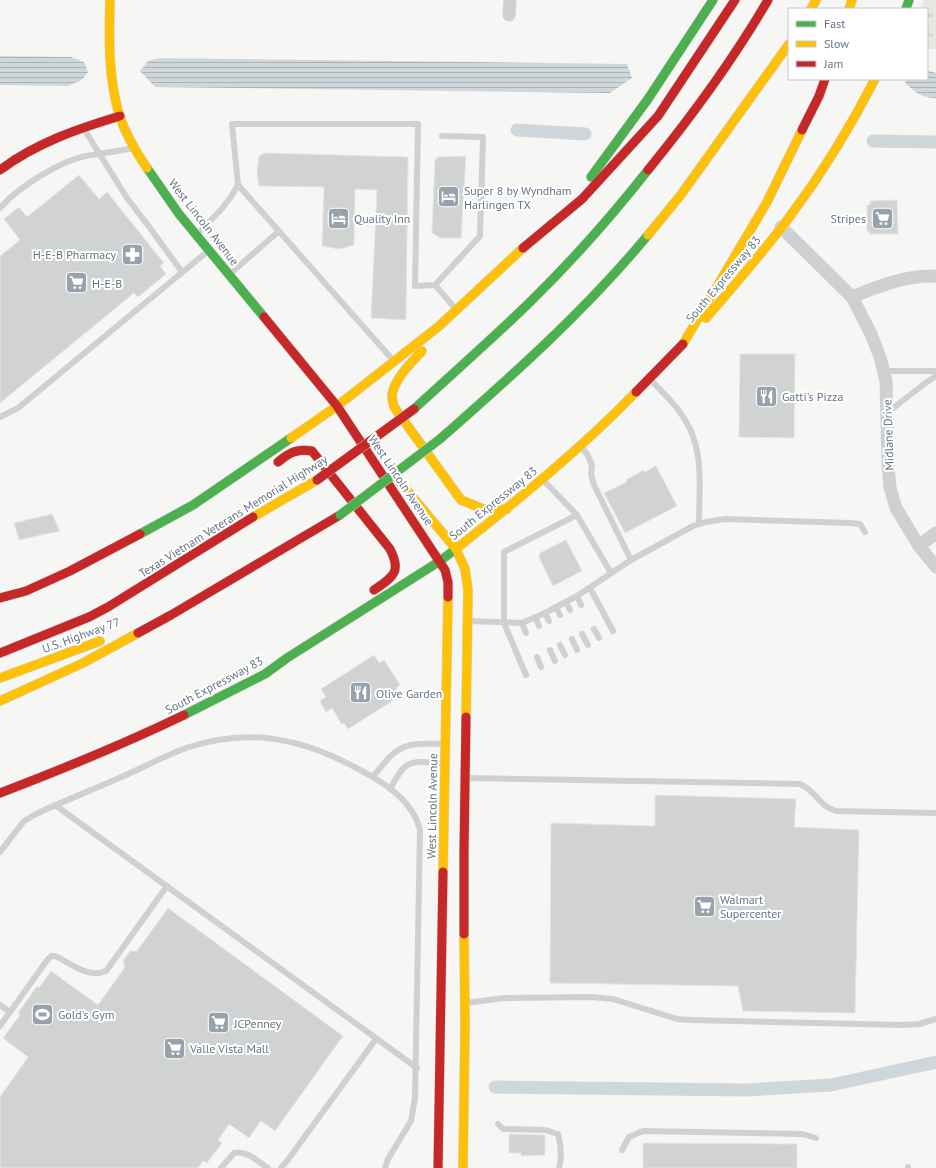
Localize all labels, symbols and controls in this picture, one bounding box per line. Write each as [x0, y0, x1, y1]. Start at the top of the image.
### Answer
legend [788, 8, 928, 80]
text: Fast [824, 16, 845, 31]
text: Slow [824, 36, 849, 51]
text: Jam [823, 56, 843, 71]
street label: West Lincoln Avenue [166, 176, 242, 268]
place label: Super 8 by Wyndham Harlingen TX [464, 183, 572, 212]
hotel icon: Super 8 by Wyndham Harlingen TX [436, 184, 462, 210]
hotel icon: Quality Inn [325, 205, 351, 231]
supermarket icon: Stripes [869, 205, 895, 231]
place label: Quality Inn [354, 211, 410, 226]
place label: Stripes [831, 211, 866, 226]
street label: South Expressway 83 [682, 233, 764, 325]
pharmacy icon: H-E-B Pharmacy [119, 241, 145, 267]
place label: H-E-B Pharmacy [33, 247, 116, 262]
supermarket icon: H-E-B [64, 270, 90, 296]
place label: H-E-B [92, 276, 122, 291]
restaurant icon: Gatti's Pizza [754, 383, 780, 409]
place label: Gatti's Pizza [782, 389, 843, 404]
street label: Midlane Drive [879, 399, 897, 471]
street label: West Lincoln Avenue [365, 432, 437, 528]
street label: Texas Vietnam Veterans Memorial Highway [136, 451, 330, 581]
street label: South Expressway 83 [446, 463, 540, 543]
street label: U.S. Highway 77 [40, 614, 122, 656]
street label: South Expressway 83 [162, 653, 266, 717]
restaurant icon: Olive Garden [347, 680, 373, 706]
place label: Olive Garden [376, 686, 442, 701]
street label: West Lincoln Avenue [424, 753, 440, 859]
place label: Walmart Supercenter [720, 892, 781, 921]
supermarket icon: Walmart Supercenter [691, 893, 717, 919]
sports icon: Gold's Gym [30, 1001, 56, 1027]
place label: Gold's Gym [58, 1007, 115, 1022]
supermarket icon: JCPenney [206, 1010, 232, 1036]
place label: JCPenney [233, 1016, 282, 1031]
supermarket icon: Valle Vista Mall [162, 1035, 188, 1061]
place label: Valle Vista Mall [189, 1041, 269, 1056]

